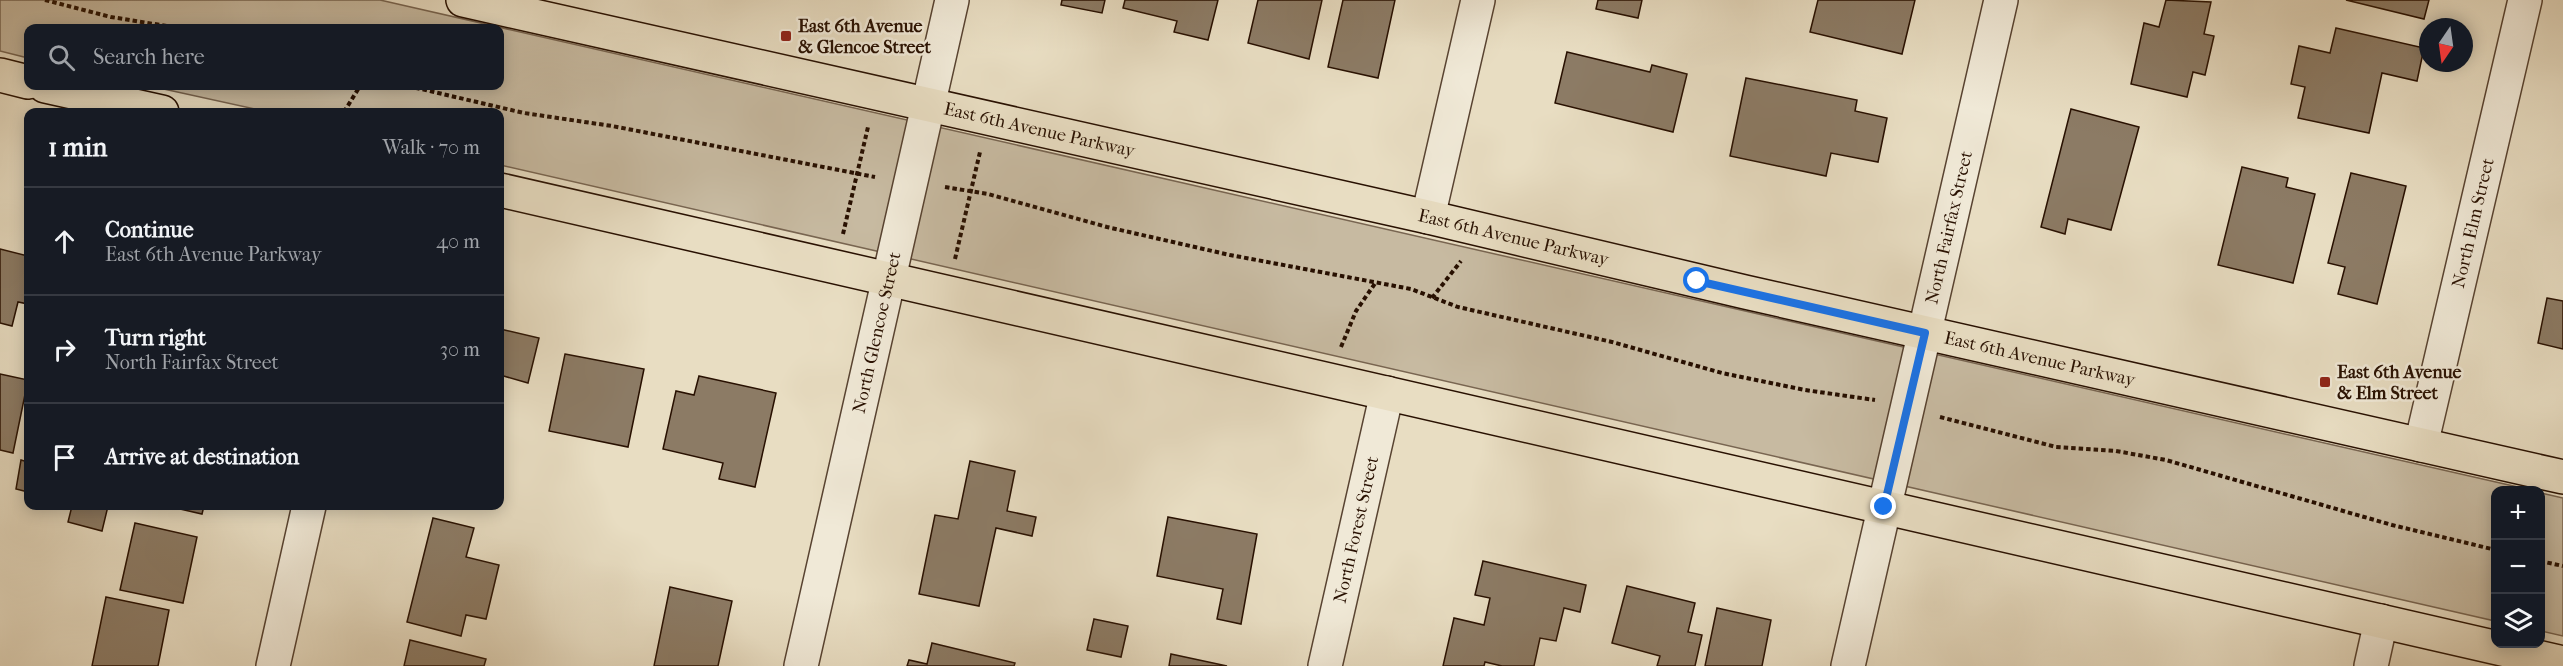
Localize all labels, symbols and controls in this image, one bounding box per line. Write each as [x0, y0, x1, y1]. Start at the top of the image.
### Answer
place label: East 6th Avenue & Glencoe Street [798, 16, 931, 58]
north arrow [2419, 18, 2473, 72]
search box [24, 24, 504, 90]
marker: East 6th Avenue & Glencoe Street [779, 29, 793, 43]
icon: search [45, 41, 78, 74]
text: Search here [93, 44, 205, 70]
street label: East 6th Avenue Parkway [942, 98, 1138, 162]
text: 1 min [48, 132, 107, 163]
text: Walk · 70 m [383, 136, 480, 159]
street label: North Fairfax Street [1921, 148, 1977, 306]
street label: North Elm Street [2448, 155, 2498, 290]
street label: East 6th Avenue Parkway [1416, 205, 1612, 270]
text: Continue [105, 217, 194, 243]
icon: ahead [48, 225, 81, 258]
text: 40 m [436, 230, 480, 253]
text: East 6th Avenue Parkway [105, 243, 322, 266]
street label: North Glencoe Street [848, 249, 905, 415]
route start [1683, 267, 1709, 293]
text: Turn right [105, 325, 206, 351]
street label: East 6th Avenue Parkway [1942, 327, 2139, 391]
icon: right [48, 333, 81, 366]
text: 30 m [440, 338, 480, 361]
text: North Fairfax Street [105, 351, 279, 374]
place label: East 6th Avenue & Elm Street [2337, 362, 2462, 404]
marker: East 6th Avenue & Elm Street [2318, 375, 2332, 389]
icon: arrive [48, 441, 81, 474]
text: Arrive at destination [105, 444, 299, 470]
street label: North Forest Street [1329, 453, 1383, 605]
map controls [2491, 486, 2545, 648]
button: + [2491, 486, 2545, 540]
route end [1870, 493, 1896, 519]
button: − [2491, 540, 2545, 594]
button: layers [2491, 594, 2545, 648]

